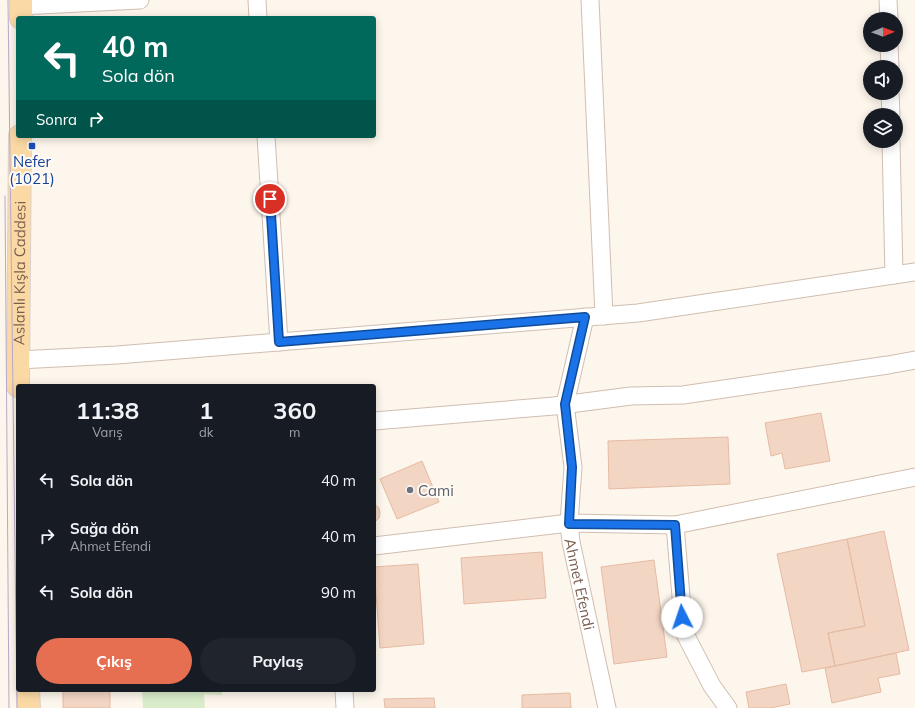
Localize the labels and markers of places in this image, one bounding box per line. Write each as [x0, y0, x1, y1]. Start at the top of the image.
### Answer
marker: Nefer (1021) [27, 141, 37, 151]
place label: Nefer (1021) [9, 152, 55, 188]
pin [253, 182, 287, 216]
place label: Cami [418, 481, 454, 500]
marker: Cami [405, 485, 415, 495]

